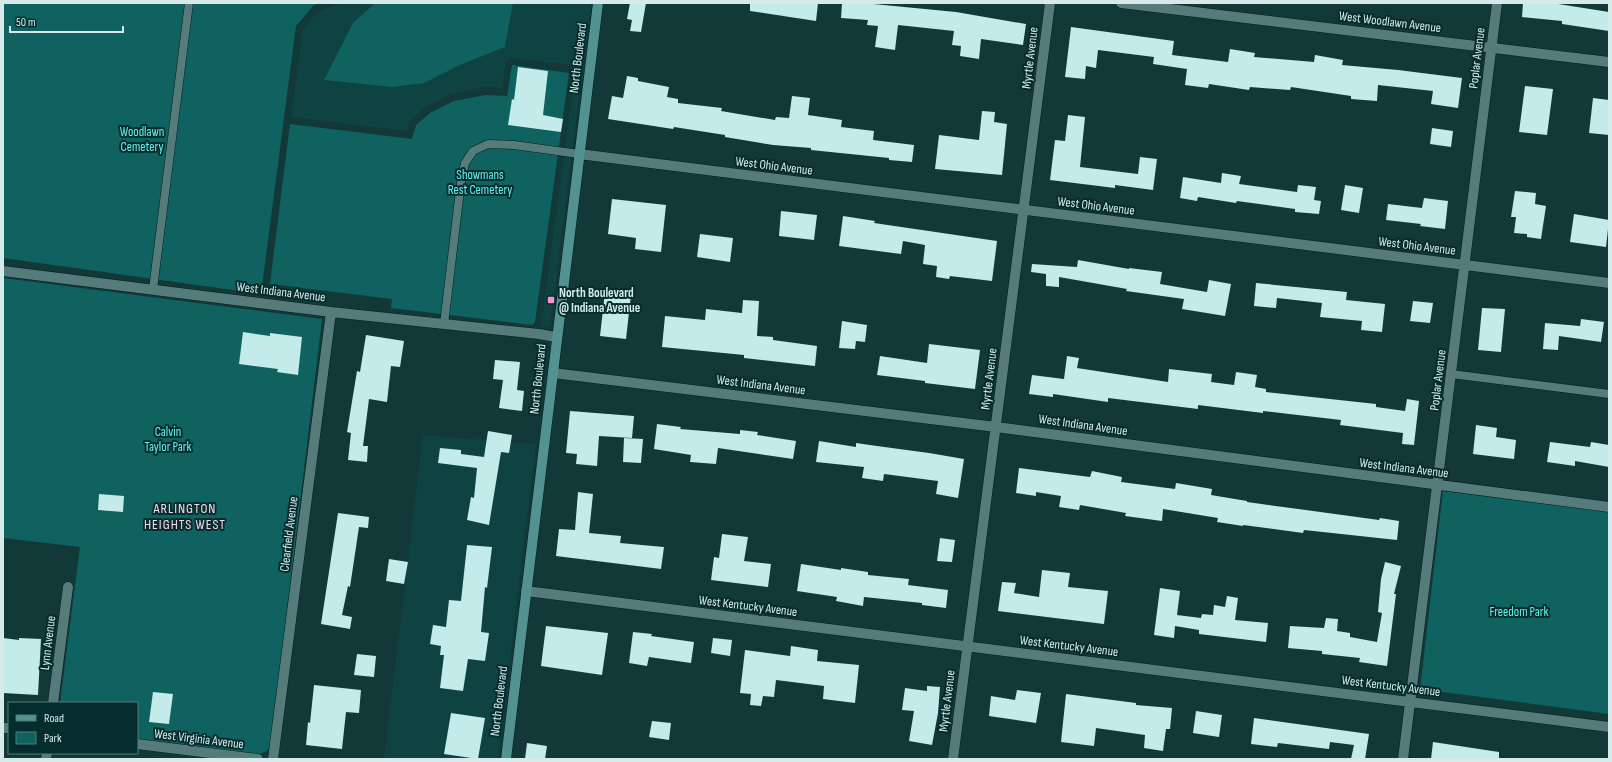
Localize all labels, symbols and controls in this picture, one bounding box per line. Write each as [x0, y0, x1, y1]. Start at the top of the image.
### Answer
scale bar [10, 8, 123, 34]
street label: West Woodlawn Avenue [1338, 8, 1442, 36]
text: 50 m [16, 15, 36, 30]
street label: North Boulevard [566, 22, 590, 94]
street label: Myrtle Avenue [1018, 26, 1042, 90]
street label: Poplar Avenue [1465, 27, 1489, 89]
park label: Woodlawn Cemetery [120, 124, 164, 155]
street label: West Ohio Avenue [734, 153, 814, 179]
park label: Showmans Rest Cemetery [448, 167, 512, 198]
street label: West Ohio Avenue [1056, 193, 1136, 219]
street label: West Ohio Avenue [1377, 233, 1457, 259]
street label: West Indiana Avenue [236, 279, 326, 305]
place label: North Boulevard @ Indiana Avenue [559, 285, 641, 316]
marker: North Boulevard @ Indiana Avenue [546, 295, 556, 305]
street label: North Boulevard [526, 343, 550, 415]
street label: Myrtle Avenue [977, 347, 1001, 411]
street label: Poplar Avenue [1426, 349, 1450, 411]
street label: West Indiana Avenue [716, 372, 806, 398]
street label: West Indiana Avenue [1038, 411, 1128, 439]
park label: Calvin Taylor Park [145, 424, 192, 455]
street label: West Indiana Avenue [1359, 455, 1449, 481]
street label: Clearfield Avenue [276, 496, 302, 572]
district label: ARLINGTON HEIGHTS WEST [144, 500, 226, 533]
street label: West Kentucky Avenue [698, 592, 798, 620]
park label: Freedom Park [1489, 604, 1549, 620]
street label: Lynn Avenue [37, 615, 59, 671]
street label: West Kentucky Avenue [1019, 632, 1119, 660]
street label: North Boulevard [487, 665, 511, 737]
street label: Myrtle Avenue [935, 669, 959, 733]
street label: West Kentucky Avenue [1341, 672, 1441, 700]
legend [8, 702, 138, 754]
text: Road [44, 711, 64, 726]
street label: West Virginia Avenue [153, 726, 245, 752]
text: Park [44, 731, 62, 746]

